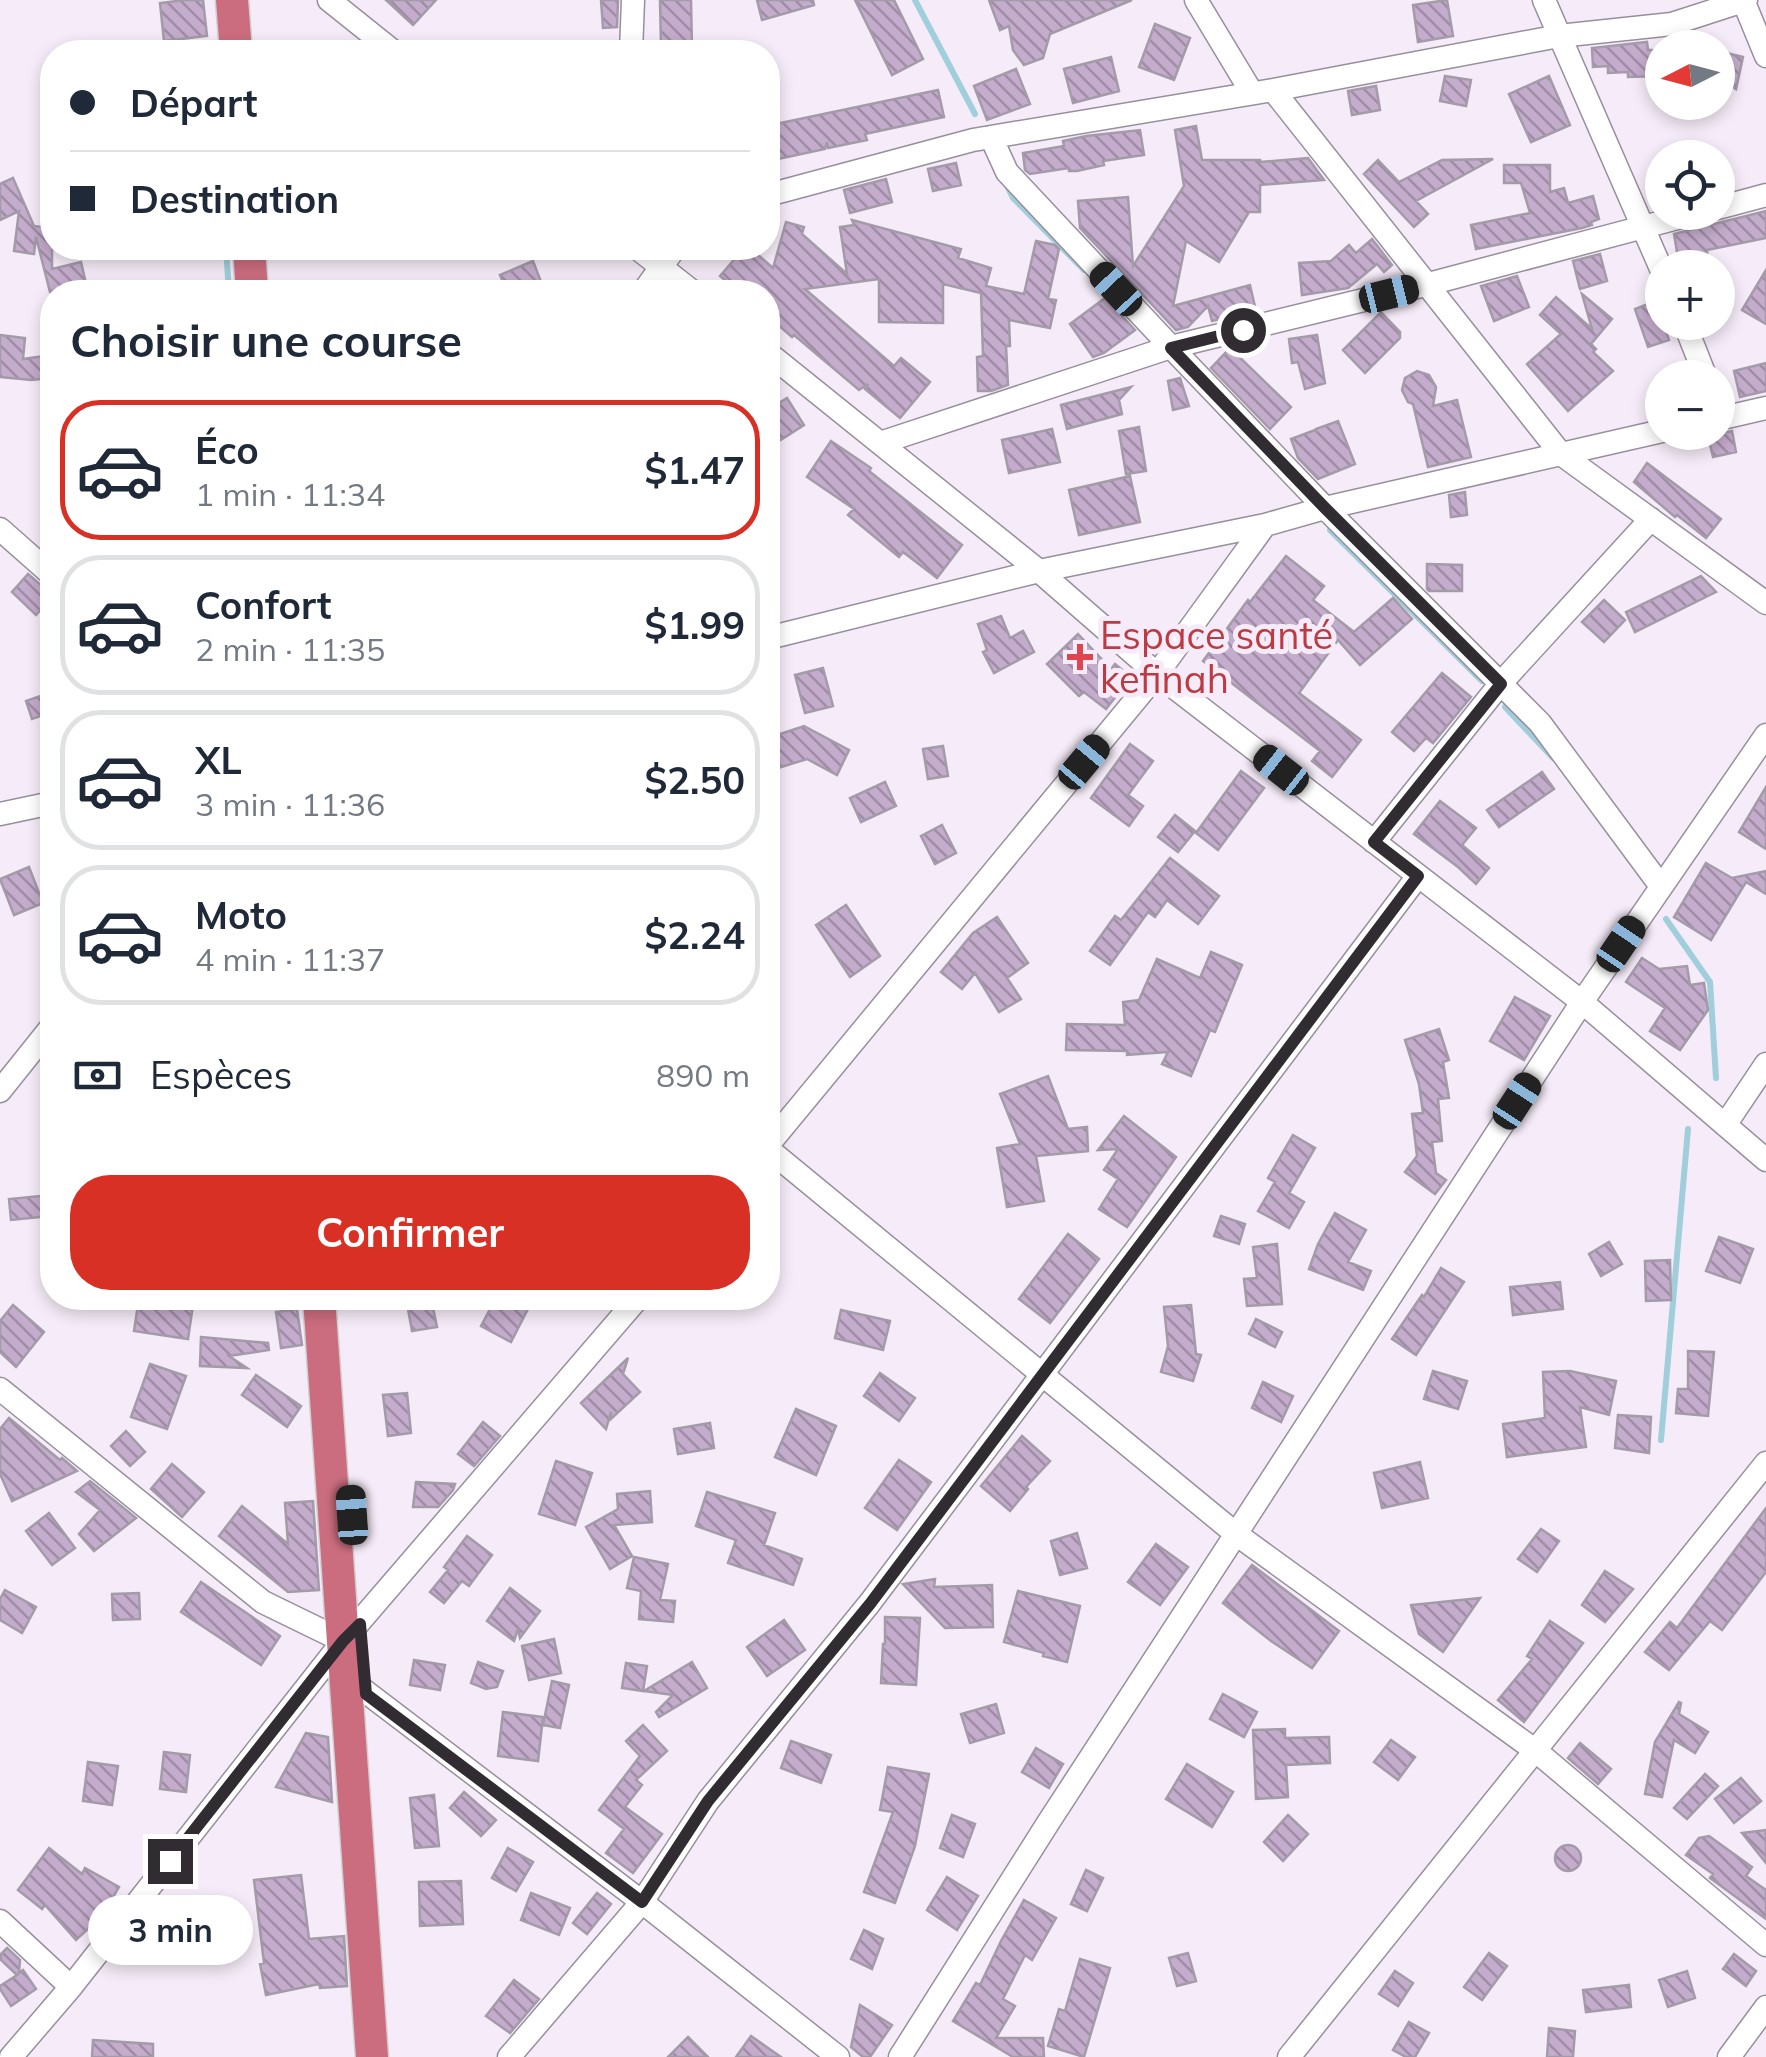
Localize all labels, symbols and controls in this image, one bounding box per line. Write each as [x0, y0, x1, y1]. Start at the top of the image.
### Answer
north arrow [1645, 30, 1735, 120]
map controls [1645, 30, 1735, 450]
text: Départ [130, 79, 257, 127]
button: locate [1645, 140, 1735, 230]
text: Destination [130, 175, 339, 223]
button: + [1645, 250, 1735, 340]
car [1085, 257, 1147, 321]
car [1356, 272, 1422, 316]
route start [1221, 308, 1266, 353]
text: Choisir une course [70, 312, 462, 368]
button: − [1645, 360, 1735, 450]
icon: car [75, 425, 165, 515]
text: Éco [195, 426, 259, 474]
text: $1.47 [644, 446, 745, 494]
text: 1 min · 11:34 [195, 474, 385, 514]
icon: car [75, 580, 165, 670]
text: Confort [195, 581, 332, 629]
text: $1.99 [644, 601, 745, 649]
place label: Espace santé kefinah [1100, 611, 1333, 703]
text: 2 min · 11:35 [195, 629, 385, 669]
marker: Espace santé kefinah [1069, 646, 1091, 668]
car [1053, 729, 1115, 795]
icon: car [75, 735, 165, 825]
text: XL [195, 736, 242, 784]
car [1248, 740, 1314, 800]
text: $2.50 [644, 756, 745, 804]
text: 3 min · 11:36 [195, 784, 385, 824]
icon: car [75, 890, 165, 980]
text: Moto [195, 891, 287, 939]
text: $2.24 [644, 911, 745, 959]
car [1592, 911, 1650, 977]
text: 4 min · 11:37 [195, 939, 385, 979]
icon: cash [70, 1048, 125, 1103]
text: Espèces [150, 1051, 292, 1099]
text: 890 m [656, 1055, 750, 1095]
car [1488, 1068, 1546, 1134]
button: Confirmer [70, 1175, 750, 1290]
car [335, 1484, 369, 1546]
route end [148, 1839, 193, 1884]
callout: 3 min [88, 1896, 252, 1966]
text: 3 min [128, 1910, 213, 1950]

